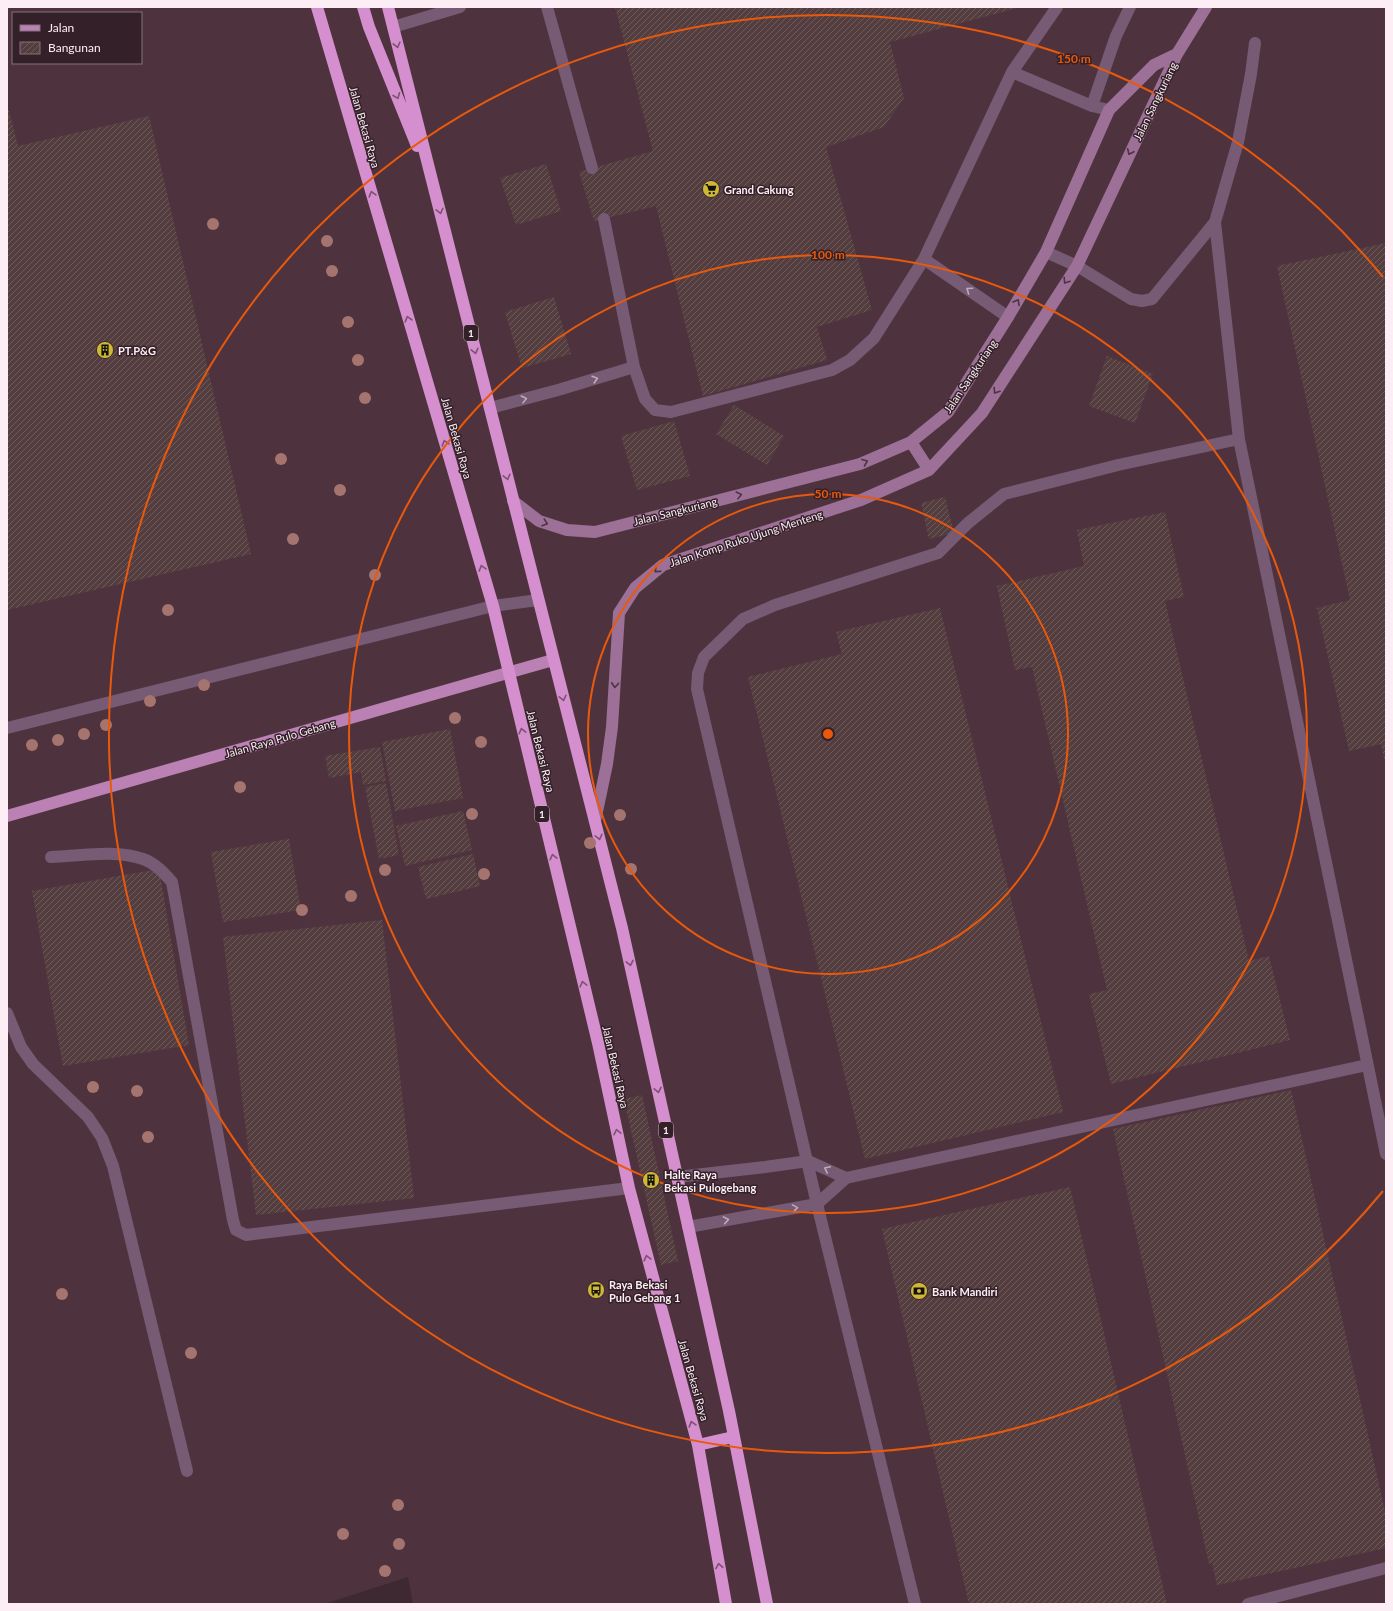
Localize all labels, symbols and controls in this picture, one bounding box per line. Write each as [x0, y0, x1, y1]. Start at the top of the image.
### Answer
legend [12, 12, 142, 64]
text: Jalan [48, 20, 74, 35]
text: Bangunan [48, 40, 101, 55]
one-way arrow [393, 42, 401, 48]
text: 150 m [1057, 51, 1091, 66]
street label: Jalan Sangkuriang [1130, 59, 1180, 142]
street label: Jalan Bekasi Raya [347, 85, 383, 169]
one-way arrow [392, 92, 400, 99]
one-way arrow [1127, 148, 1135, 156]
supermarket icon: Grand Cakung [701, 179, 721, 199]
place label: Grand Cakung [724, 183, 794, 196]
one-way arrow [368, 191, 377, 198]
one-way arrow [435, 208, 443, 215]
text: 100 m [811, 247, 845, 262]
one-way arrow [1064, 277, 1071, 284]
one-way arrow [966, 287, 973, 295]
one-way arrow [1012, 299, 1020, 306]
one-way arrow [404, 315, 413, 322]
road number: 1 [464, 325, 478, 341]
street label: Jalan Sangkuriang [941, 337, 1000, 415]
building icon: PT.P&G [95, 340, 115, 360]
place label: PT.P&G [118, 344, 156, 357]
one-way arrow [471, 348, 479, 354]
one-way arrow [591, 375, 598, 384]
one-way arrow [994, 387, 1001, 394]
one-way arrow [520, 395, 527, 404]
street label: Jalan Bekasi Raya [439, 396, 475, 480]
one-way arrow [441, 440, 450, 447]
one-way arrow [861, 459, 868, 467]
one-way arrow [503, 474, 511, 480]
text: 50 m [815, 486, 841, 501]
one-way arrow [735, 491, 742, 500]
street label: Jalan Sangkuriang [632, 494, 718, 528]
street label: Jalan Komp Ruko Ujung Menteng [668, 507, 824, 569]
one-way arrow [541, 518, 548, 527]
one-way arrow [478, 565, 487, 572]
one-way arrow [654, 566, 661, 573]
one-way arrow [610, 682, 619, 688]
one-way arrow [558, 694, 567, 701]
street label: Jalan Bekasi Raya [525, 709, 557, 793]
street label: Jalan Raya Pulo Gebang [223, 716, 337, 760]
centre of rings [821, 727, 835, 741]
one-way arrow [519, 728, 527, 734]
road number: 1 [535, 806, 549, 822]
one-way arrow [594, 833, 603, 840]
one-way arrow [549, 854, 557, 861]
one-way arrow [625, 960, 633, 967]
one-way arrow [580, 981, 588, 987]
street label: Jalan Bekasi Raya [600, 1025, 632, 1109]
one-way arrow [653, 1087, 661, 1094]
road number: 1 [659, 1122, 673, 1138]
one-way arrow [614, 1129, 622, 1135]
one-way arrow [823, 1166, 831, 1174]
place label: Halte Raya Bekasi Pulogebang [664, 1168, 756, 1194]
building icon: Halte Raya Bekasi Pulogebang [641, 1170, 661, 1190]
one-way arrow [792, 1204, 798, 1213]
one-way arrow [723, 1216, 729, 1225]
one-way arrow [643, 1255, 652, 1262]
place label: Raya Bekasi Pulo Gebang 1 [609, 1278, 680, 1304]
bus stop icon: Raya Bekasi Pulo Gebang 1 [586, 1280, 606, 1300]
bank icon: Bank Mandiri [909, 1281, 929, 1301]
place label: Bank Mandiri [932, 1285, 998, 1298]
street label: Jalan Bekasi Raya [676, 1338, 712, 1422]
one-way arrow [688, 1421, 697, 1428]
one-way arrow [716, 1563, 724, 1569]

